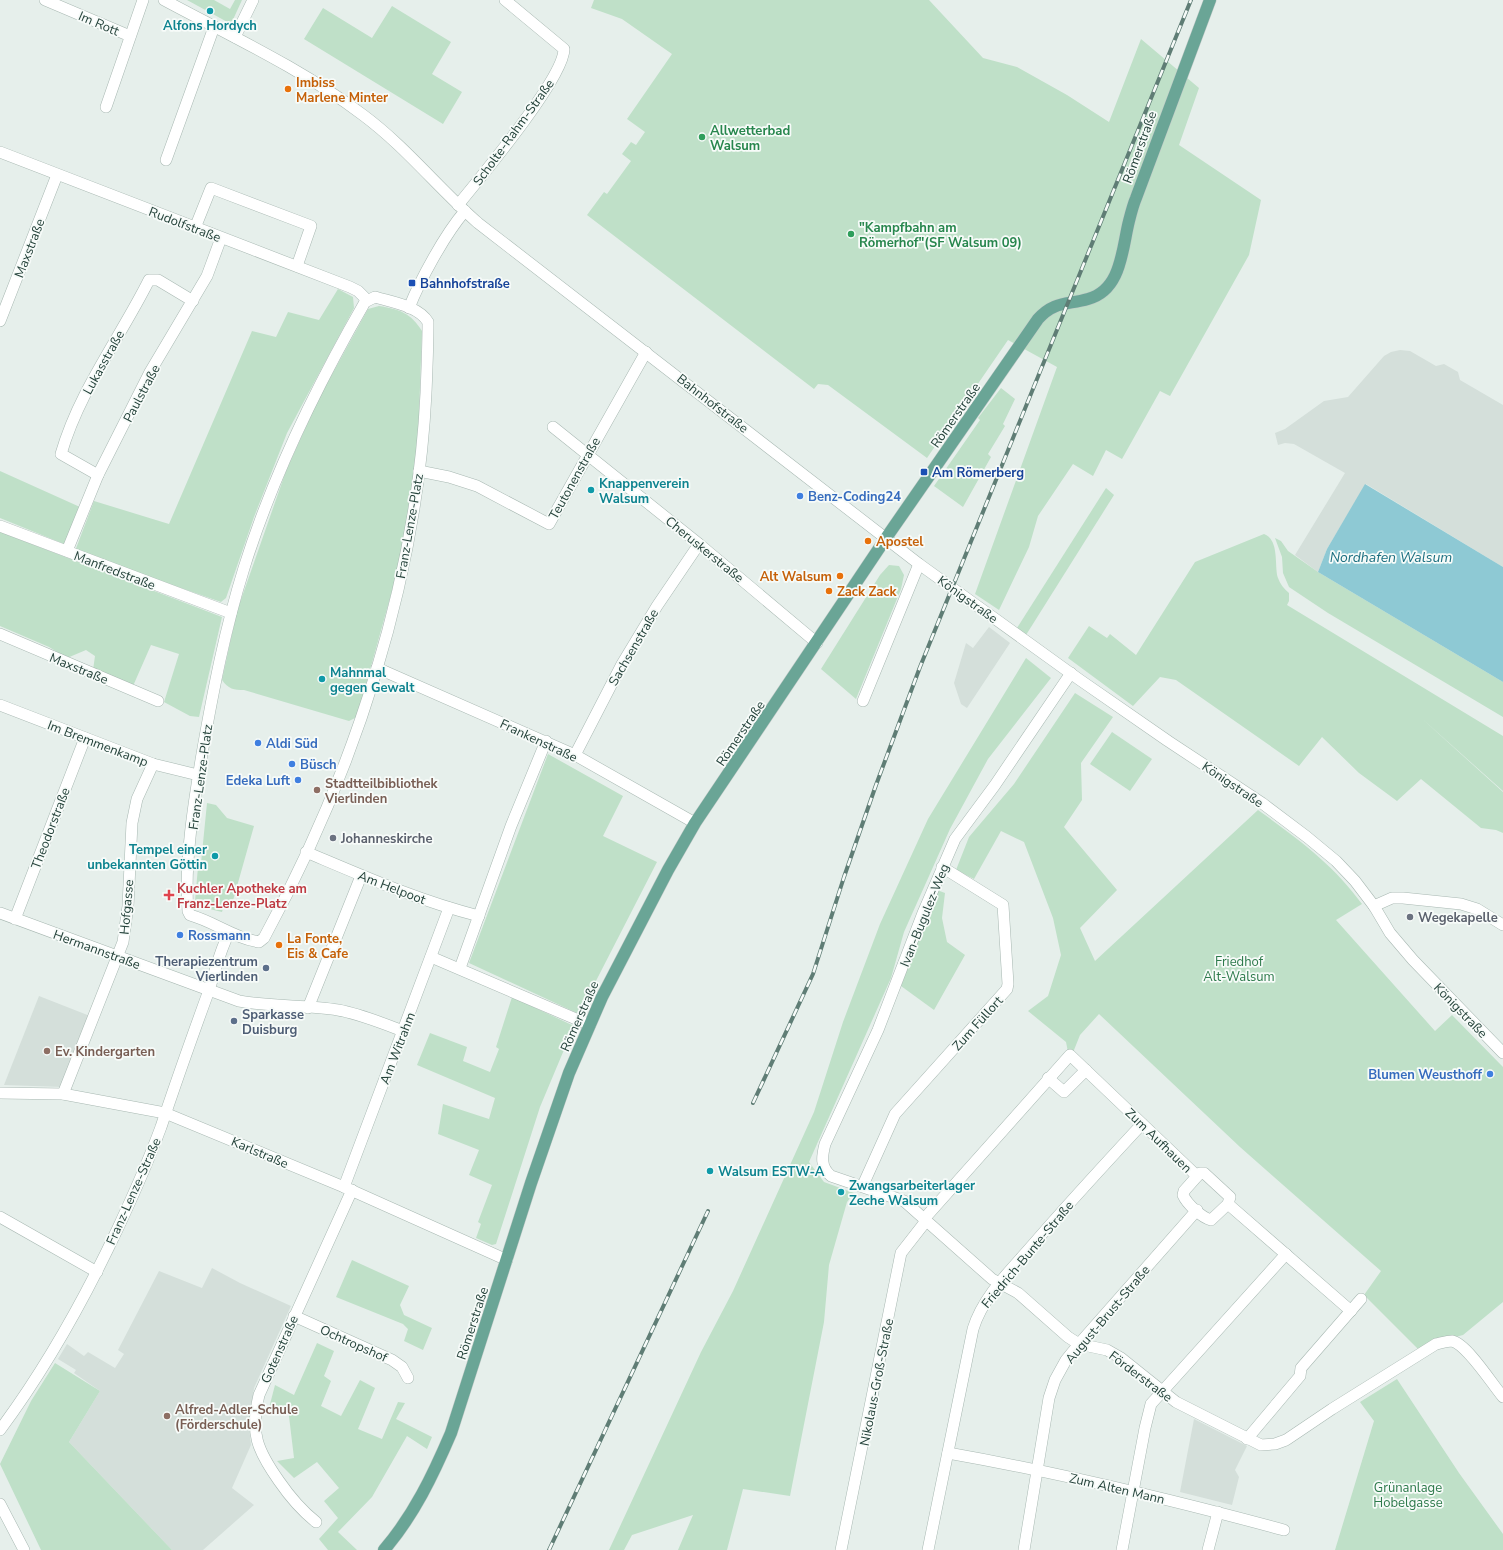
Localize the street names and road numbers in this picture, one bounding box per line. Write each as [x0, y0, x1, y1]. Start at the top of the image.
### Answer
street label: Im Rott [76, 7, 122, 41]
street label: Scholte-Rahm-Straße [469, 76, 559, 190]
street label: Römerstraße [1119, 109, 1161, 186]
street label: Rudolfstraße [146, 203, 223, 247]
street label: Maxstraße [10, 216, 49, 280]
street label: Lukasstraße [79, 327, 129, 398]
street label: Paulstraße [119, 361, 165, 426]
street label: Bahnhofstraße [673, 370, 752, 438]
street label: Römerstraße [927, 379, 985, 452]
street label: Teutonenstraße [545, 434, 605, 523]
street label: Franz-Lenze-Platz [392, 472, 428, 580]
street label: Cheruskerstraße [661, 513, 747, 587]
street label: Manfredstraße [71, 547, 158, 595]
street label: Königstraße [934, 572, 1001, 628]
street label: Sachsenstraße [605, 606, 663, 689]
street label: Maxstraße [47, 649, 111, 689]
street label: Römerstraße [712, 697, 769, 770]
street label: Frankenstraße [497, 715, 580, 767]
street label: Im Bremmenkamp [45, 716, 151, 771]
street label: Franz-Lenze-Platz [185, 723, 217, 831]
street label: Königstraße [1198, 758, 1267, 812]
street label: Theodorstraße [27, 785, 75, 872]
street label: Ivan-Bugulez-Weg [896, 861, 954, 970]
street label: Am Helpoot [355, 867, 428, 909]
street label: Hofgasse [116, 879, 138, 935]
street label: Hermannstraße [51, 926, 143, 974]
street label: Römerstraße [556, 978, 604, 1055]
street label: Königstraße [1429, 979, 1491, 1042]
street label: Zum Füllort [948, 992, 1007, 1055]
street label: Am Witrahm [376, 1010, 420, 1087]
street label: Zum Aufhauen [1121, 1104, 1196, 1177]
street label: Karlstraße [228, 1133, 291, 1173]
street label: Franz-Lenze-Straße [102, 1135, 166, 1248]
street label: Friedrich-Bunte-Straße [978, 1197, 1078, 1312]
street label: August-Brust-Straße [1061, 1262, 1154, 1368]
street label: Römerstraße [453, 1285, 493, 1362]
street label: Gotenstraße [257, 1313, 303, 1386]
street label: Nikolaus-Groß-Straße [856, 1317, 898, 1447]
street label: Ochtropshof [317, 1321, 391, 1367]
street label: Förderstraße [1105, 1347, 1176, 1407]
street label: Zum Alten Mann [1067, 1469, 1166, 1509]

